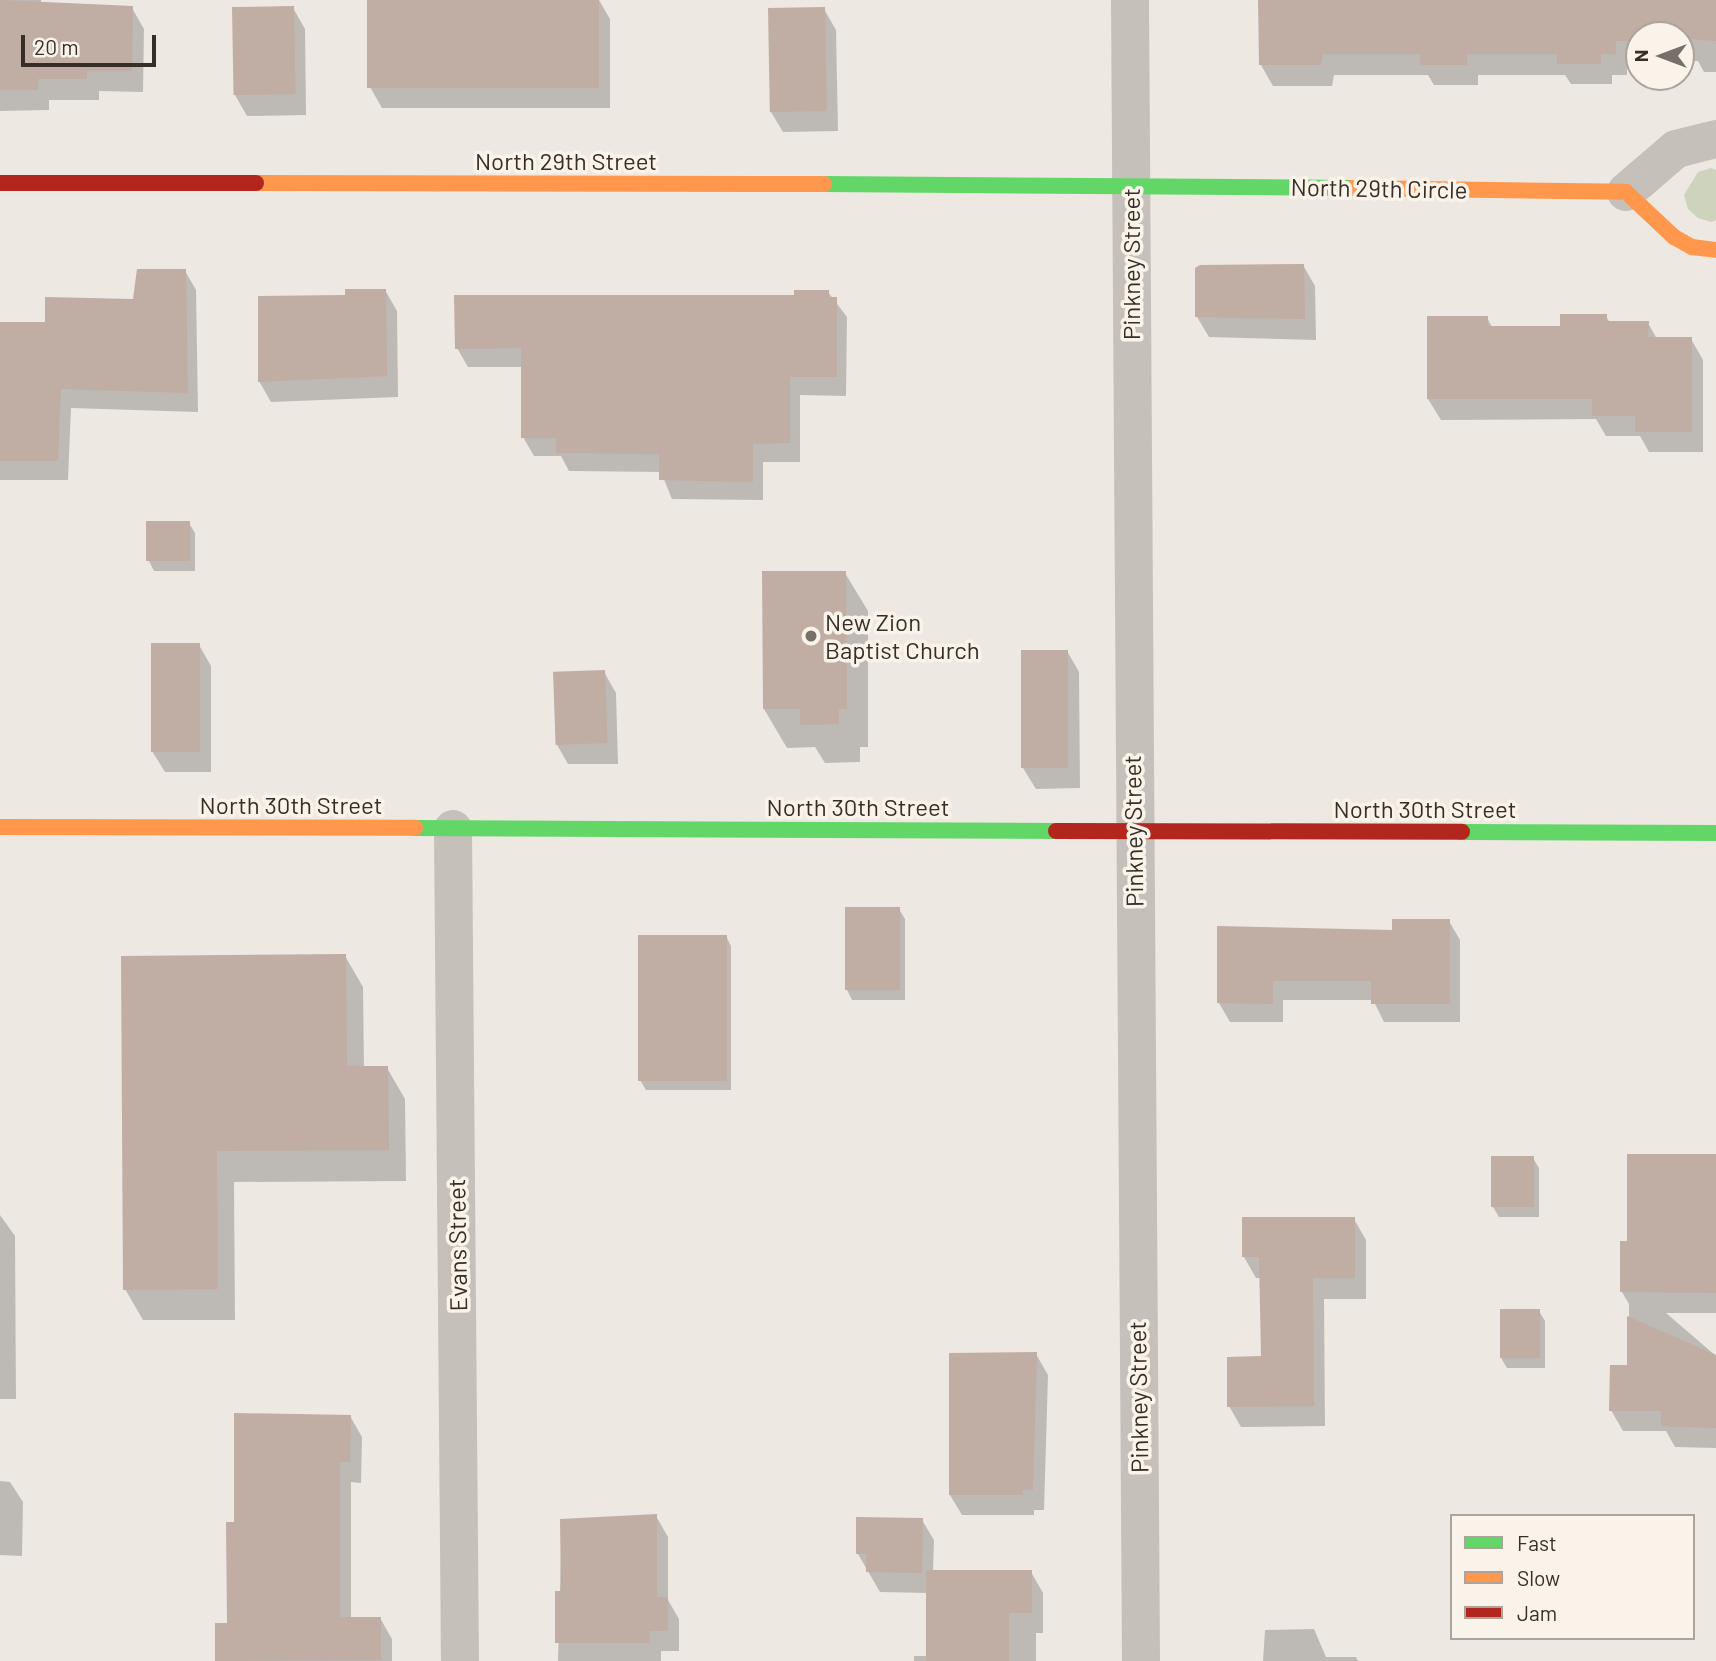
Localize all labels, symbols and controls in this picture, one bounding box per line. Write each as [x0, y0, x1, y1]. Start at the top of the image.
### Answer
scale bar [24, 21, 159, 65]
north arrow [1625, 21, 1695, 91]
text: 20 m [34, 34, 79, 59]
text: N [1629, 50, 1652, 62]
street label: North 29th Street [475, 147, 657, 175]
street label: North 29th Circle [1290, 172, 1468, 204]
street label: Pinkney Street [1117, 188, 1145, 340]
place label: New Zion Baptist Church [825, 608, 980, 664]
marker: New Zion Baptist Church [803, 628, 819, 644]
street label: Pinkney Street [1117, 755, 1149, 907]
street label: North 30th Street [200, 791, 382, 819]
street label: North 30th Street [767, 793, 949, 821]
street label: North 30th Street [1334, 795, 1516, 823]
street label: Evans Street [441, 1178, 473, 1312]
street label: Pinkney Street [1122, 1321, 1154, 1473]
legend [1450, 1514, 1695, 1640]
text: Fast [1517, 1530, 1557, 1555]
text: Slow [1517, 1565, 1560, 1590]
text: Jam [1517, 1600, 1557, 1625]

